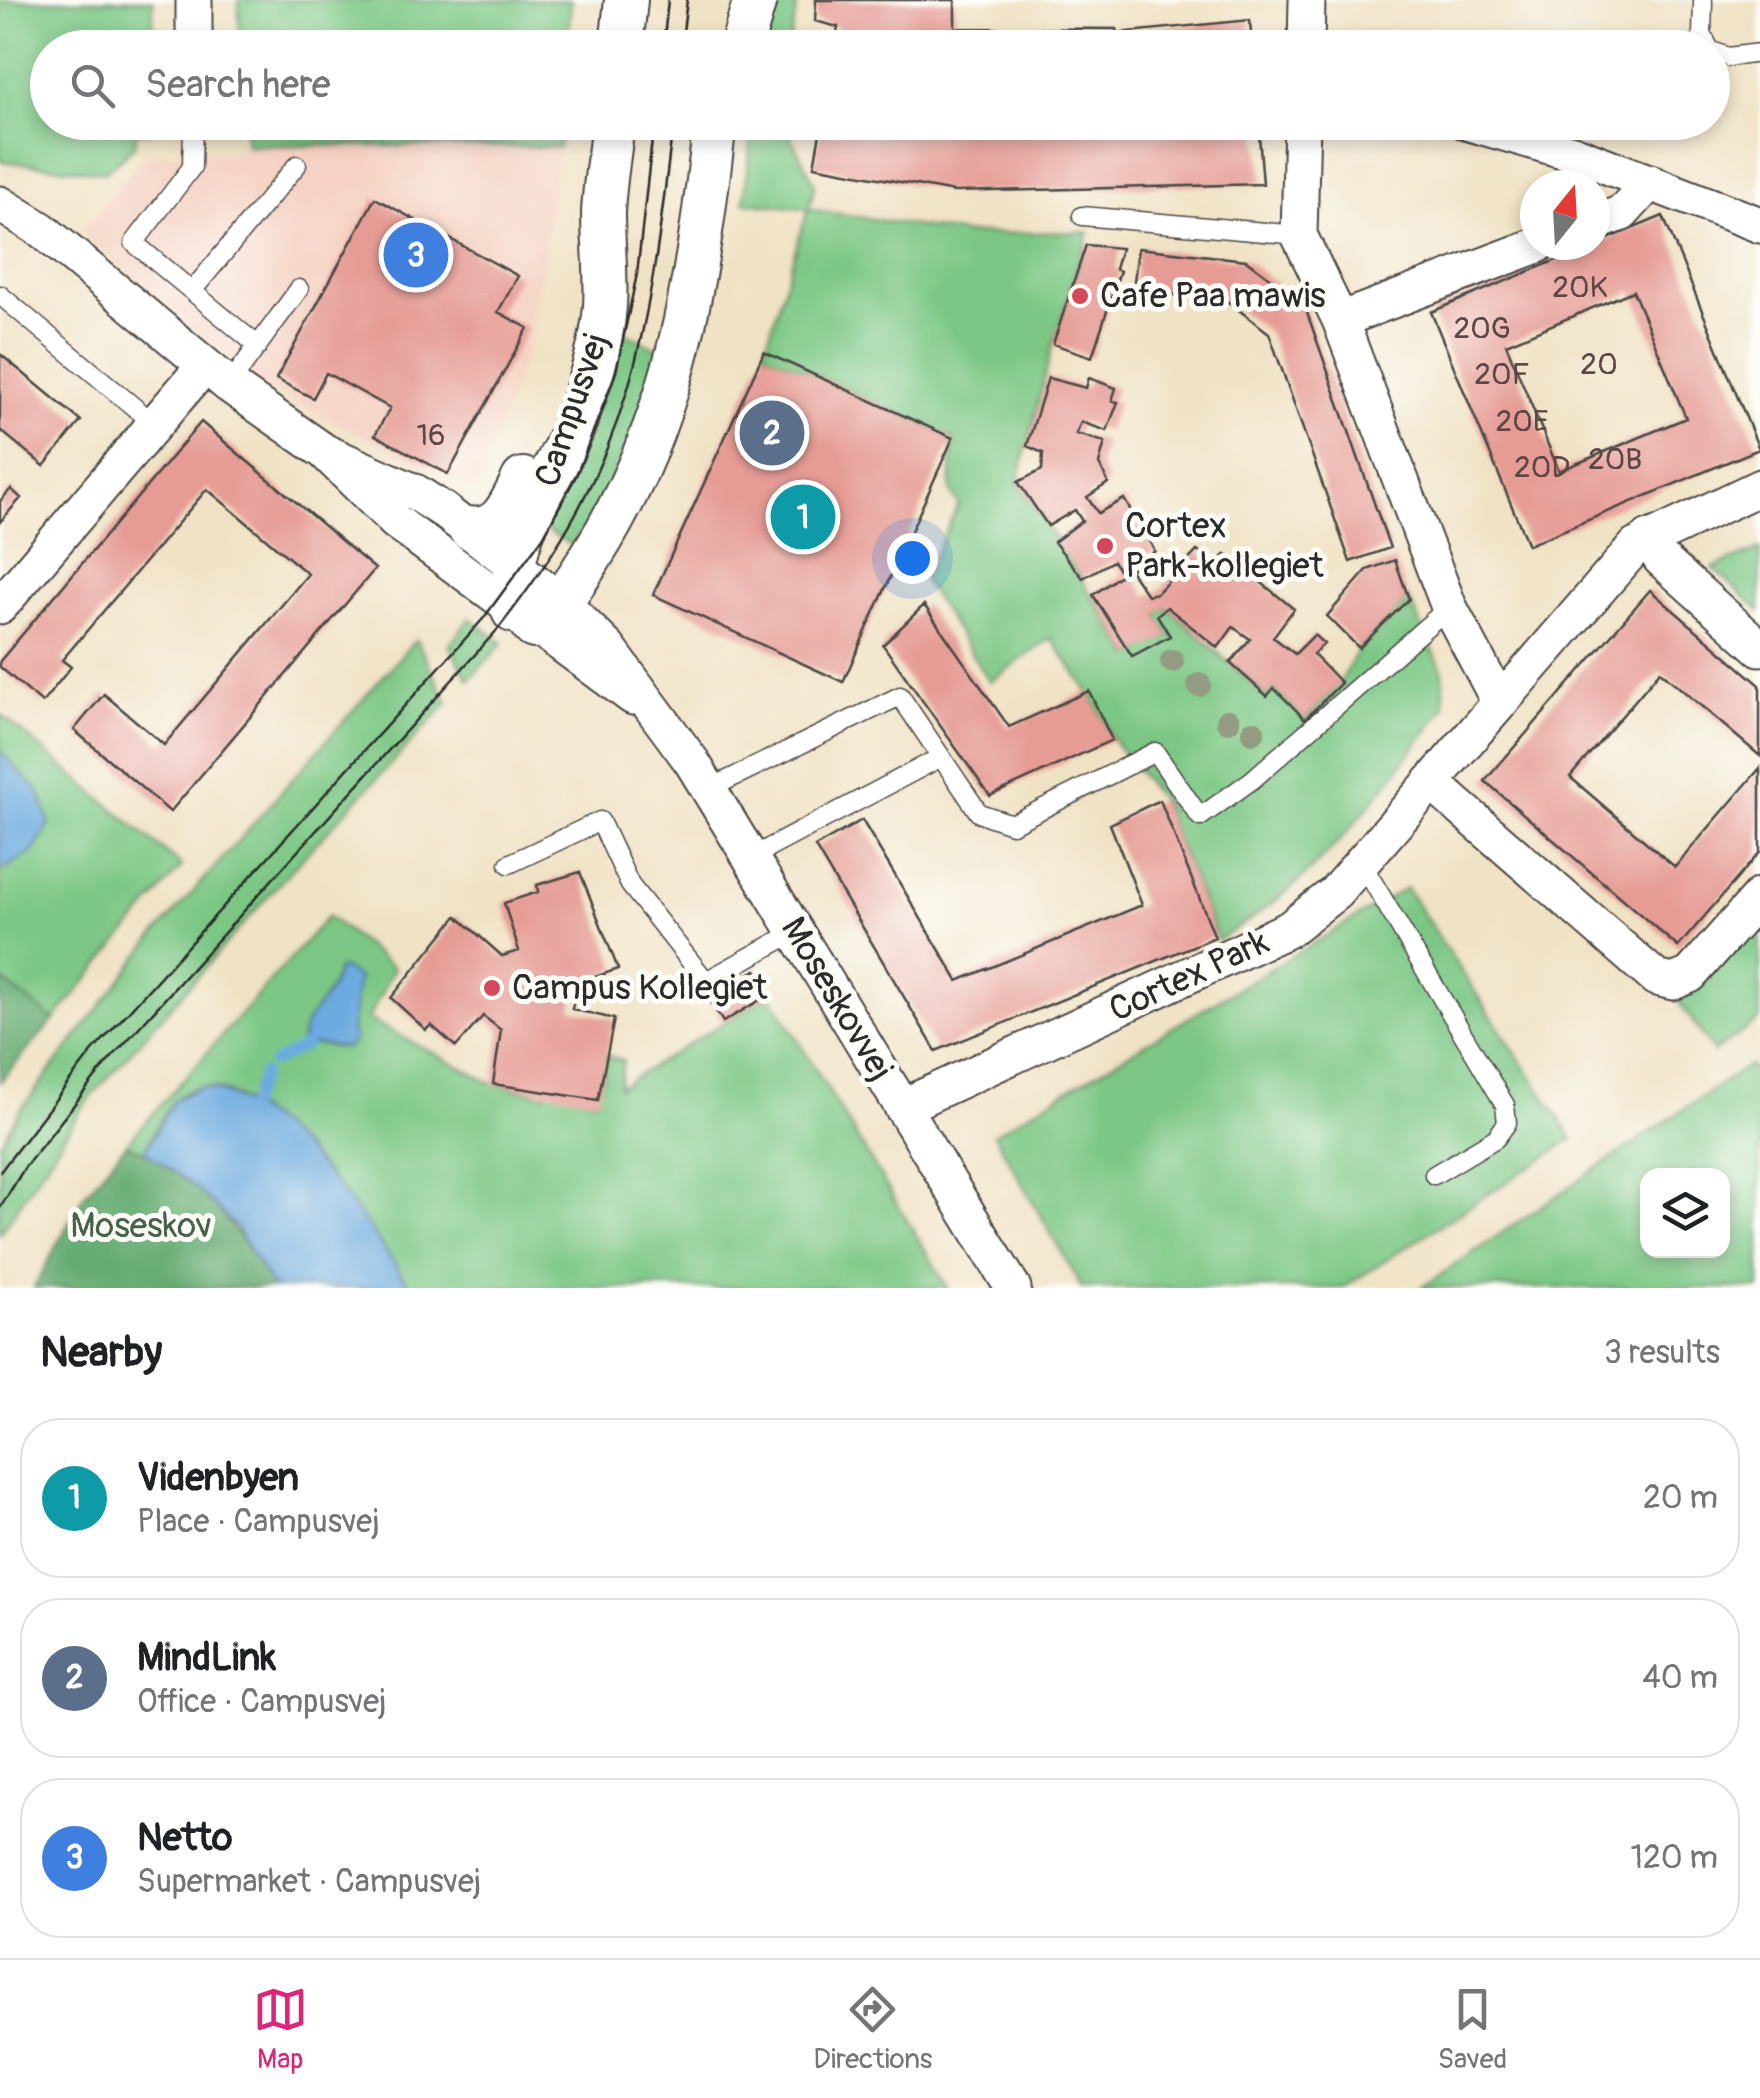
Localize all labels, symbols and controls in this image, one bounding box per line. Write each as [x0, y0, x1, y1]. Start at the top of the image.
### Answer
search box [30, 30, 1730, 140]
icon: search [65, 58, 120, 113]
text: Search here [145, 61, 331, 109]
north arrow [1520, 170, 1610, 260]
pin: 3 [384, 218, 448, 292]
house number: 20K [1552, 269, 1608, 306]
place label: Cafe Paa mawis [1100, 274, 1326, 318]
marker: Cafe Paa mawis [1069, 285, 1091, 307]
house number: 20G [1453, 310, 1511, 347]
street label: Campusvej [525, 327, 619, 493]
house number: 20 [1580, 346, 1618, 383]
house number: 20F [1474, 356, 1530, 393]
pin: 2 [740, 396, 804, 470]
house number: 20E [1496, 403, 1548, 440]
house number: 16 [416, 417, 446, 454]
house number: 20B [1588, 441, 1642, 478]
house number: 20D [1514, 449, 1570, 486]
pin: 1 [770, 480, 836, 554]
place label: Cortex Park-kollegiet [1125, 504, 1325, 588]
your location [887, 533, 938, 584]
marker: Cortex Park-kollegiet [1094, 535, 1116, 557]
street label: Moseskovvej [771, 909, 903, 1089]
street label: Cortex Park [1102, 920, 1276, 1032]
place label: Campus Kollegiet [512, 966, 768, 1010]
marker: Campus Kollegiet [481, 977, 503, 999]
map controls [1640, 1168, 1730, 1258]
button: layers [1640, 1168, 1730, 1258]
park label: Moseskov [70, 1204, 212, 1248]
text: Nearby [40, 1327, 162, 1379]
text: 3 results [1604, 1333, 1720, 1373]
text: Videnbyen [137, 1454, 299, 1502]
text: 1 [68, 1478, 81, 1518]
text: 20 m [1643, 1478, 1718, 1518]
text: Place · Campusvej [137, 1502, 380, 1542]
text: MindLink [137, 1634, 276, 1682]
text: 2 [66, 1658, 83, 1698]
text: 40 m [1642, 1658, 1718, 1698]
text: Office · Campusvej [137, 1682, 386, 1722]
text: Netto [137, 1814, 232, 1862]
text: 3 [66, 1838, 83, 1878]
text: 120 m [1630, 1838, 1718, 1878]
text: Supermarket · Campusvej [137, 1862, 481, 1902]
tab: Map [253, 1982, 308, 2077]
tab: Directions [813, 1982, 932, 2077]
tab: Saved [1438, 1982, 1507, 2077]

